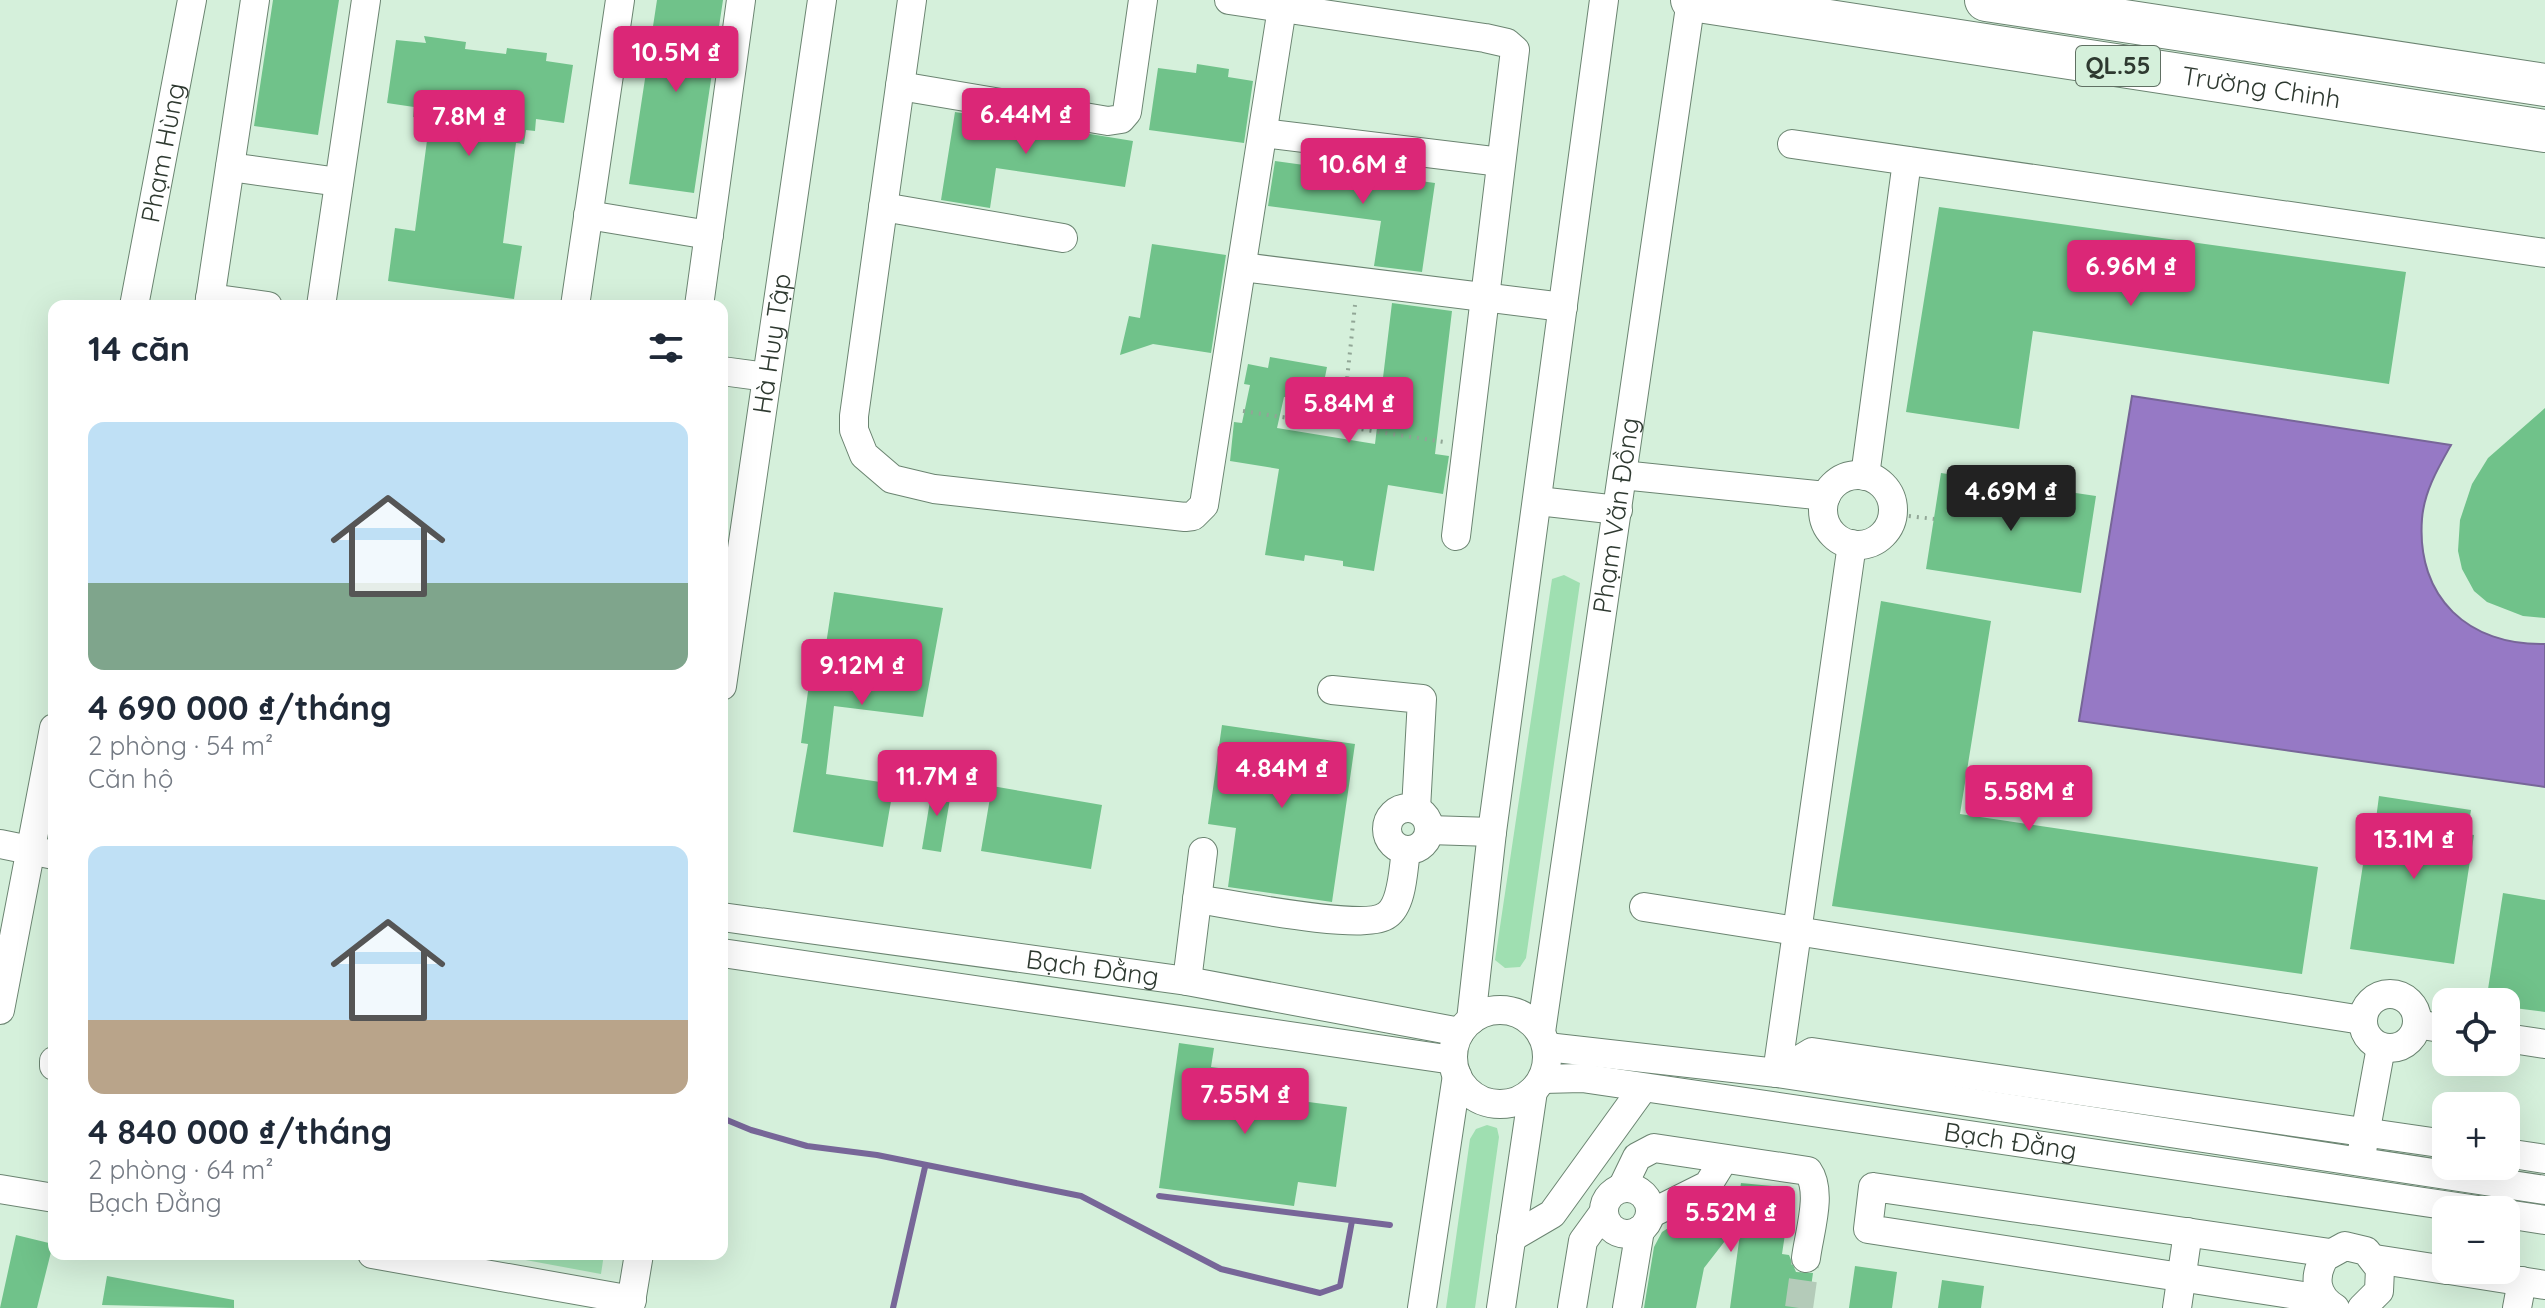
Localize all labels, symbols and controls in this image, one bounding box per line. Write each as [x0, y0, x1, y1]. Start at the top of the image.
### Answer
pin: 10.5M ₫ [602, 26, 750, 94]
text: 10.5M ₫ [631, 35, 721, 68]
road number: QL.55 [2076, 46, 2160, 86]
street label: Trường Chinh [2180, 58, 2343, 115]
street label: Phạm Hùng [133, 80, 192, 225]
pin: 6.44M ₫ [952, 88, 1100, 156]
pin: 7.8M ₫ [404, 90, 534, 158]
text: 6.44M ₫ [980, 97, 1072, 130]
text: 7.8M ₫ [432, 99, 506, 132]
pin: 10.6M ₫ [1289, 138, 1437, 206]
text: 10.6M ₫ [1319, 147, 1407, 180]
pin: 6.96M ₫ [2057, 240, 2205, 308]
text: 6.96M ₫ [2085, 249, 2177, 282]
street label: Hà Huy Tập [745, 271, 798, 416]
icon: filters [644, 326, 688, 370]
text: 14 căn [88, 327, 190, 370]
pin: 5.84M ₫ [1275, 377, 1423, 445]
text: 5.84M ₫ [1303, 386, 1395, 419]
street label: Phạm Văn Đồng [1585, 415, 1646, 615]
pin: 4.69M ₫ [1937, 465, 2085, 533]
icon: home [316, 474, 460, 618]
text: 4.69M ₫ [1965, 474, 2057, 507]
pin: 9.12M ₫ [788, 639, 936, 707]
text: 9.12M ₫ [819, 648, 905, 681]
text: 4 690 000 ₫/tháng [88, 686, 392, 729]
text: 2 phòng · 54 m² [88, 729, 273, 762]
pin: 4.84M ₫ [1208, 742, 1356, 810]
pin: 11.7M ₫ [863, 750, 1011, 818]
text: 4.84M ₫ [1236, 751, 1328, 784]
text: 11.7M ₫ [896, 759, 978, 792]
text: Căn hộ [88, 762, 173, 795]
pin: 5.58M ₫ [1955, 765, 2103, 833]
text: 5.58M ₫ [1983, 774, 2075, 807]
pin: 13.1M ₫ [2340, 813, 2488, 881]
text: 13.1M ₫ [2373, 822, 2455, 855]
icon: home [316, 898, 460, 1042]
street label: Bạch Đằng [1024, 942, 1161, 993]
map controls [2432, 988, 2520, 1284]
button: locate [2432, 988, 2520, 1076]
pin: 7.55M ₫ [1171, 1068, 1319, 1136]
text: 7.55M ₫ [1200, 1077, 1290, 1110]
button: + [2432, 1092, 2520, 1180]
text: 4 840 000 ₫/tháng [88, 1110, 392, 1153]
street label: Bạch Đằng [1942, 1115, 2079, 1167]
text: 2 phòng · 64 m² [88, 1153, 273, 1186]
text: Bạch Đằng [88, 1186, 222, 1219]
pin: 5.52M ₫ [1657, 1186, 1805, 1254]
text: 5.52M ₫ [1685, 1195, 1777, 1228]
button: − [2432, 1196, 2520, 1284]

